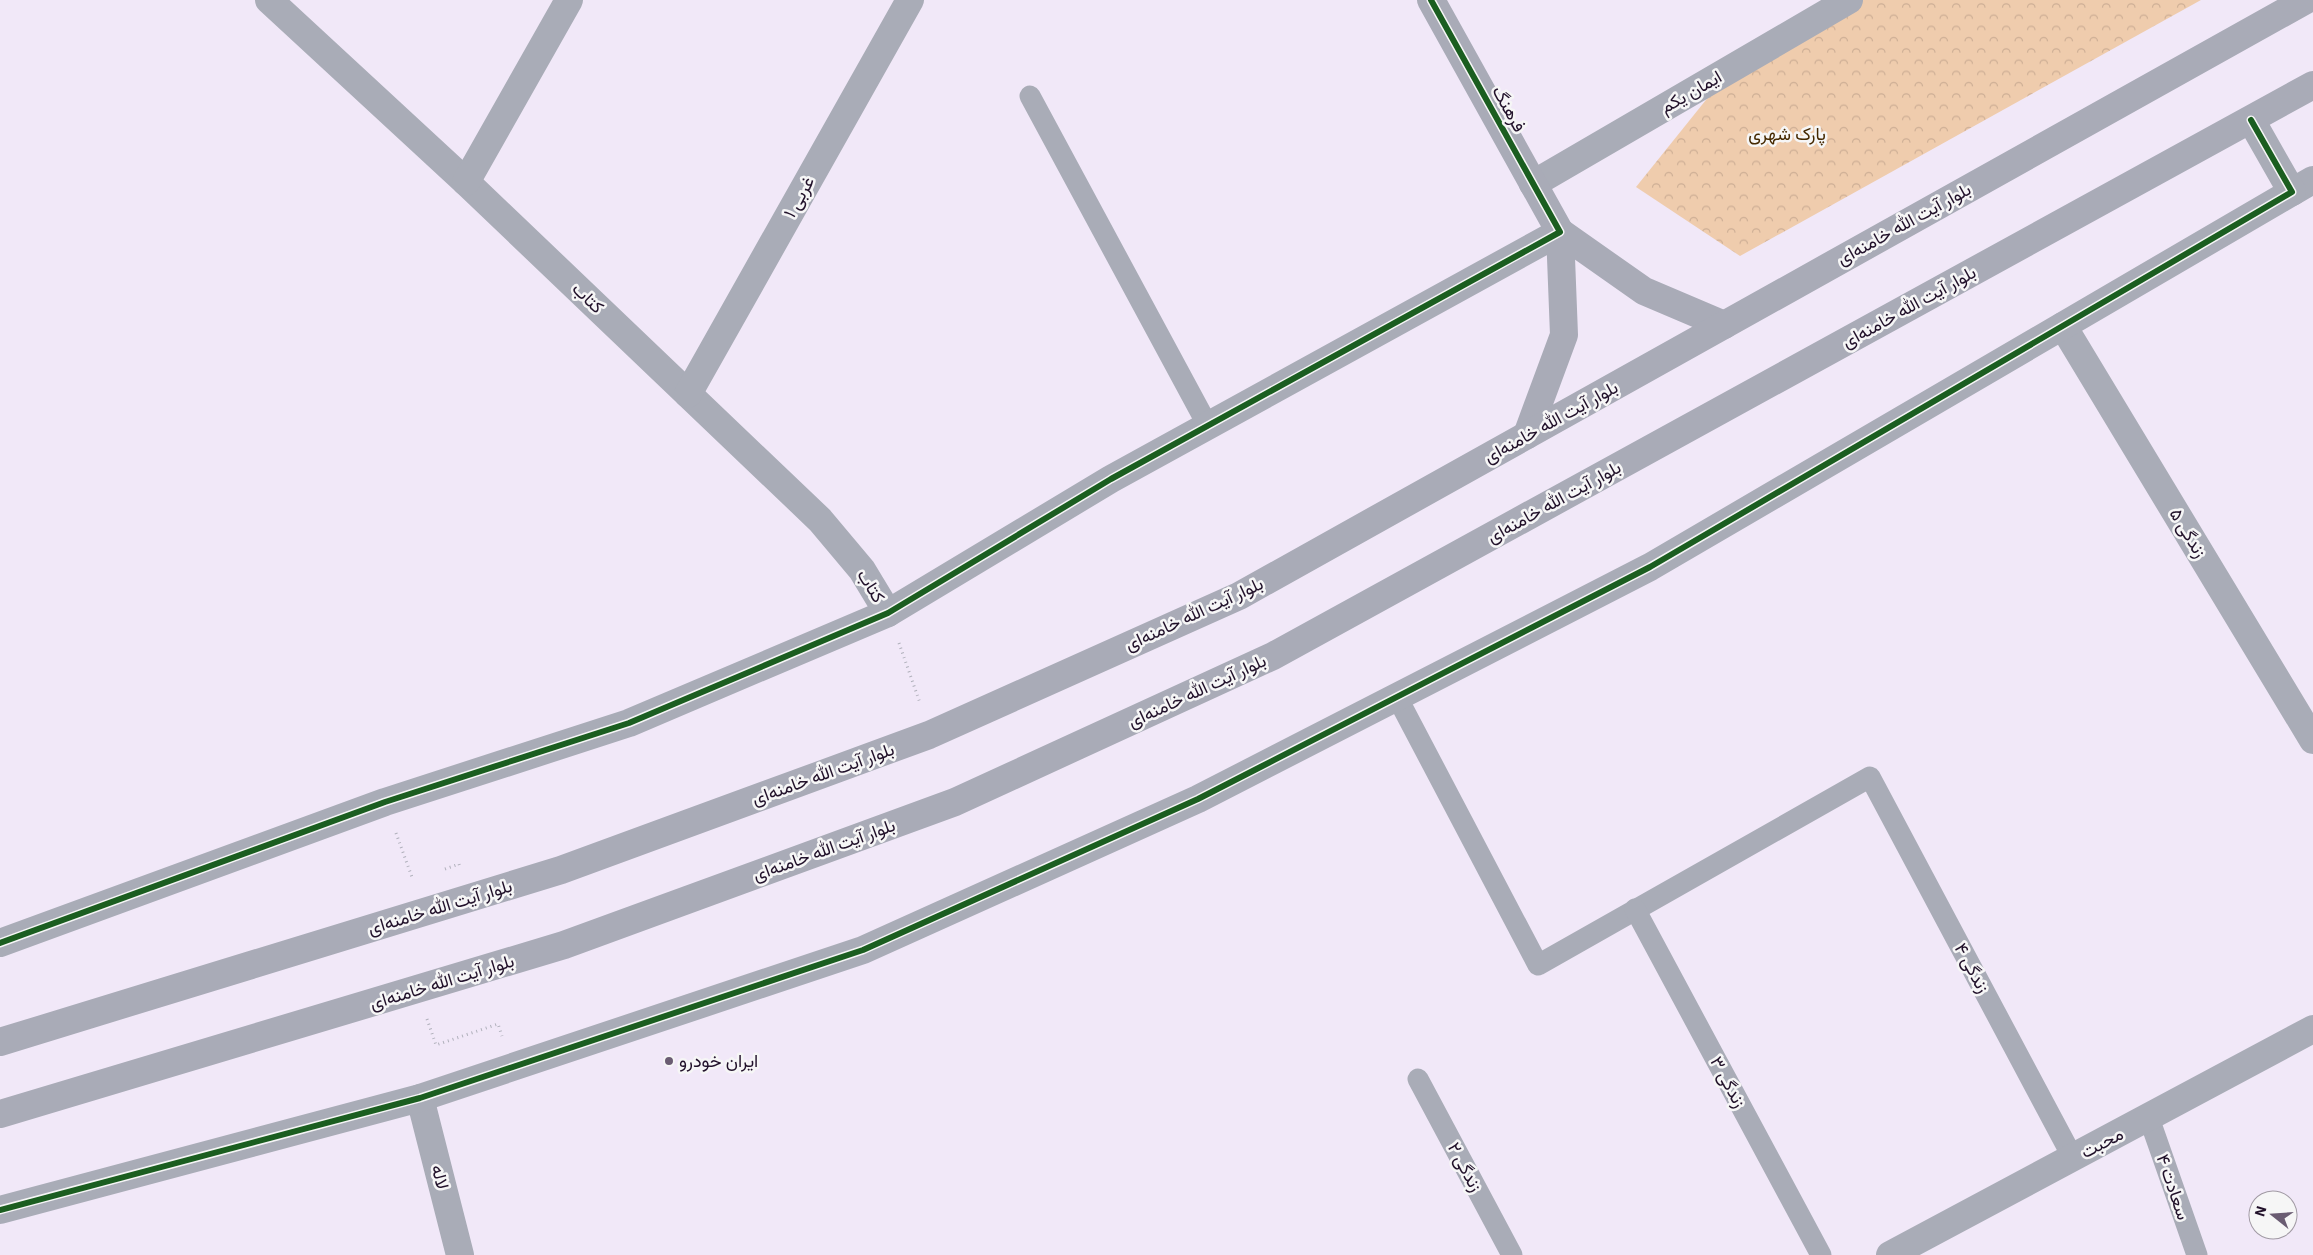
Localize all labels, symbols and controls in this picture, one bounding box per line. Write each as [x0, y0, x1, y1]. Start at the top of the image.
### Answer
street label: ایمان یکم [1656, 65, 1726, 119]
street label: فرهنگ [1487, 82, 1531, 136]
park label: پارک شهری [1748, 122, 1826, 146]
street label: غربی ۱ [778, 172, 819, 222]
street label: بلوار آیت‌ الله خامنه‌ای [1833, 177, 1975, 270]
street label: بلوار آیت الله خامنه‌ای [1838, 260, 1980, 353]
street label: کتاب [568, 277, 609, 318]
street label: بلوار آیت‌ الله خامنه‌ای [1480, 375, 1622, 468]
street label: بلوار آیت الله خامنه‌ای [1483, 455, 1625, 548]
street label: زندگی ۵ [2165, 504, 2212, 562]
street label: کتاب [852, 565, 891, 607]
street label: بلوار آیت‌ الله خامنه‌ای [1121, 571, 1267, 656]
street label: بلوار آیت الله خامنه‌ای [1124, 648, 1270, 733]
street label: بلوار آیت‌ الله خامنه‌ای [748, 737, 897, 810]
street label: بلوار آیت الله خامنه‌ای [749, 813, 898, 886]
street label: بلوار آیت‌ الله خامنه‌ای [365, 874, 515, 939]
street label: زندگی ۴ [1950, 939, 1995, 997]
street label: بلوار آیت الله خامنه‌ای [367, 949, 517, 1014]
place label: ایران خودرو [679, 1049, 758, 1072]
street label: زندگی ۳ [1705, 1052, 1752, 1112]
marker: ایران خودرو [663, 1055, 675, 1067]
street label: محبت [2077, 1122, 2127, 1163]
street label: زندگی ۲ [1443, 1138, 1488, 1195]
street label: سعادت ۴ [2152, 1151, 2195, 1223]
street label: لاله [426, 1162, 455, 1192]
north arrow [2248, 1190, 2298, 1240]
text: N [2250, 1204, 2271, 1219]

